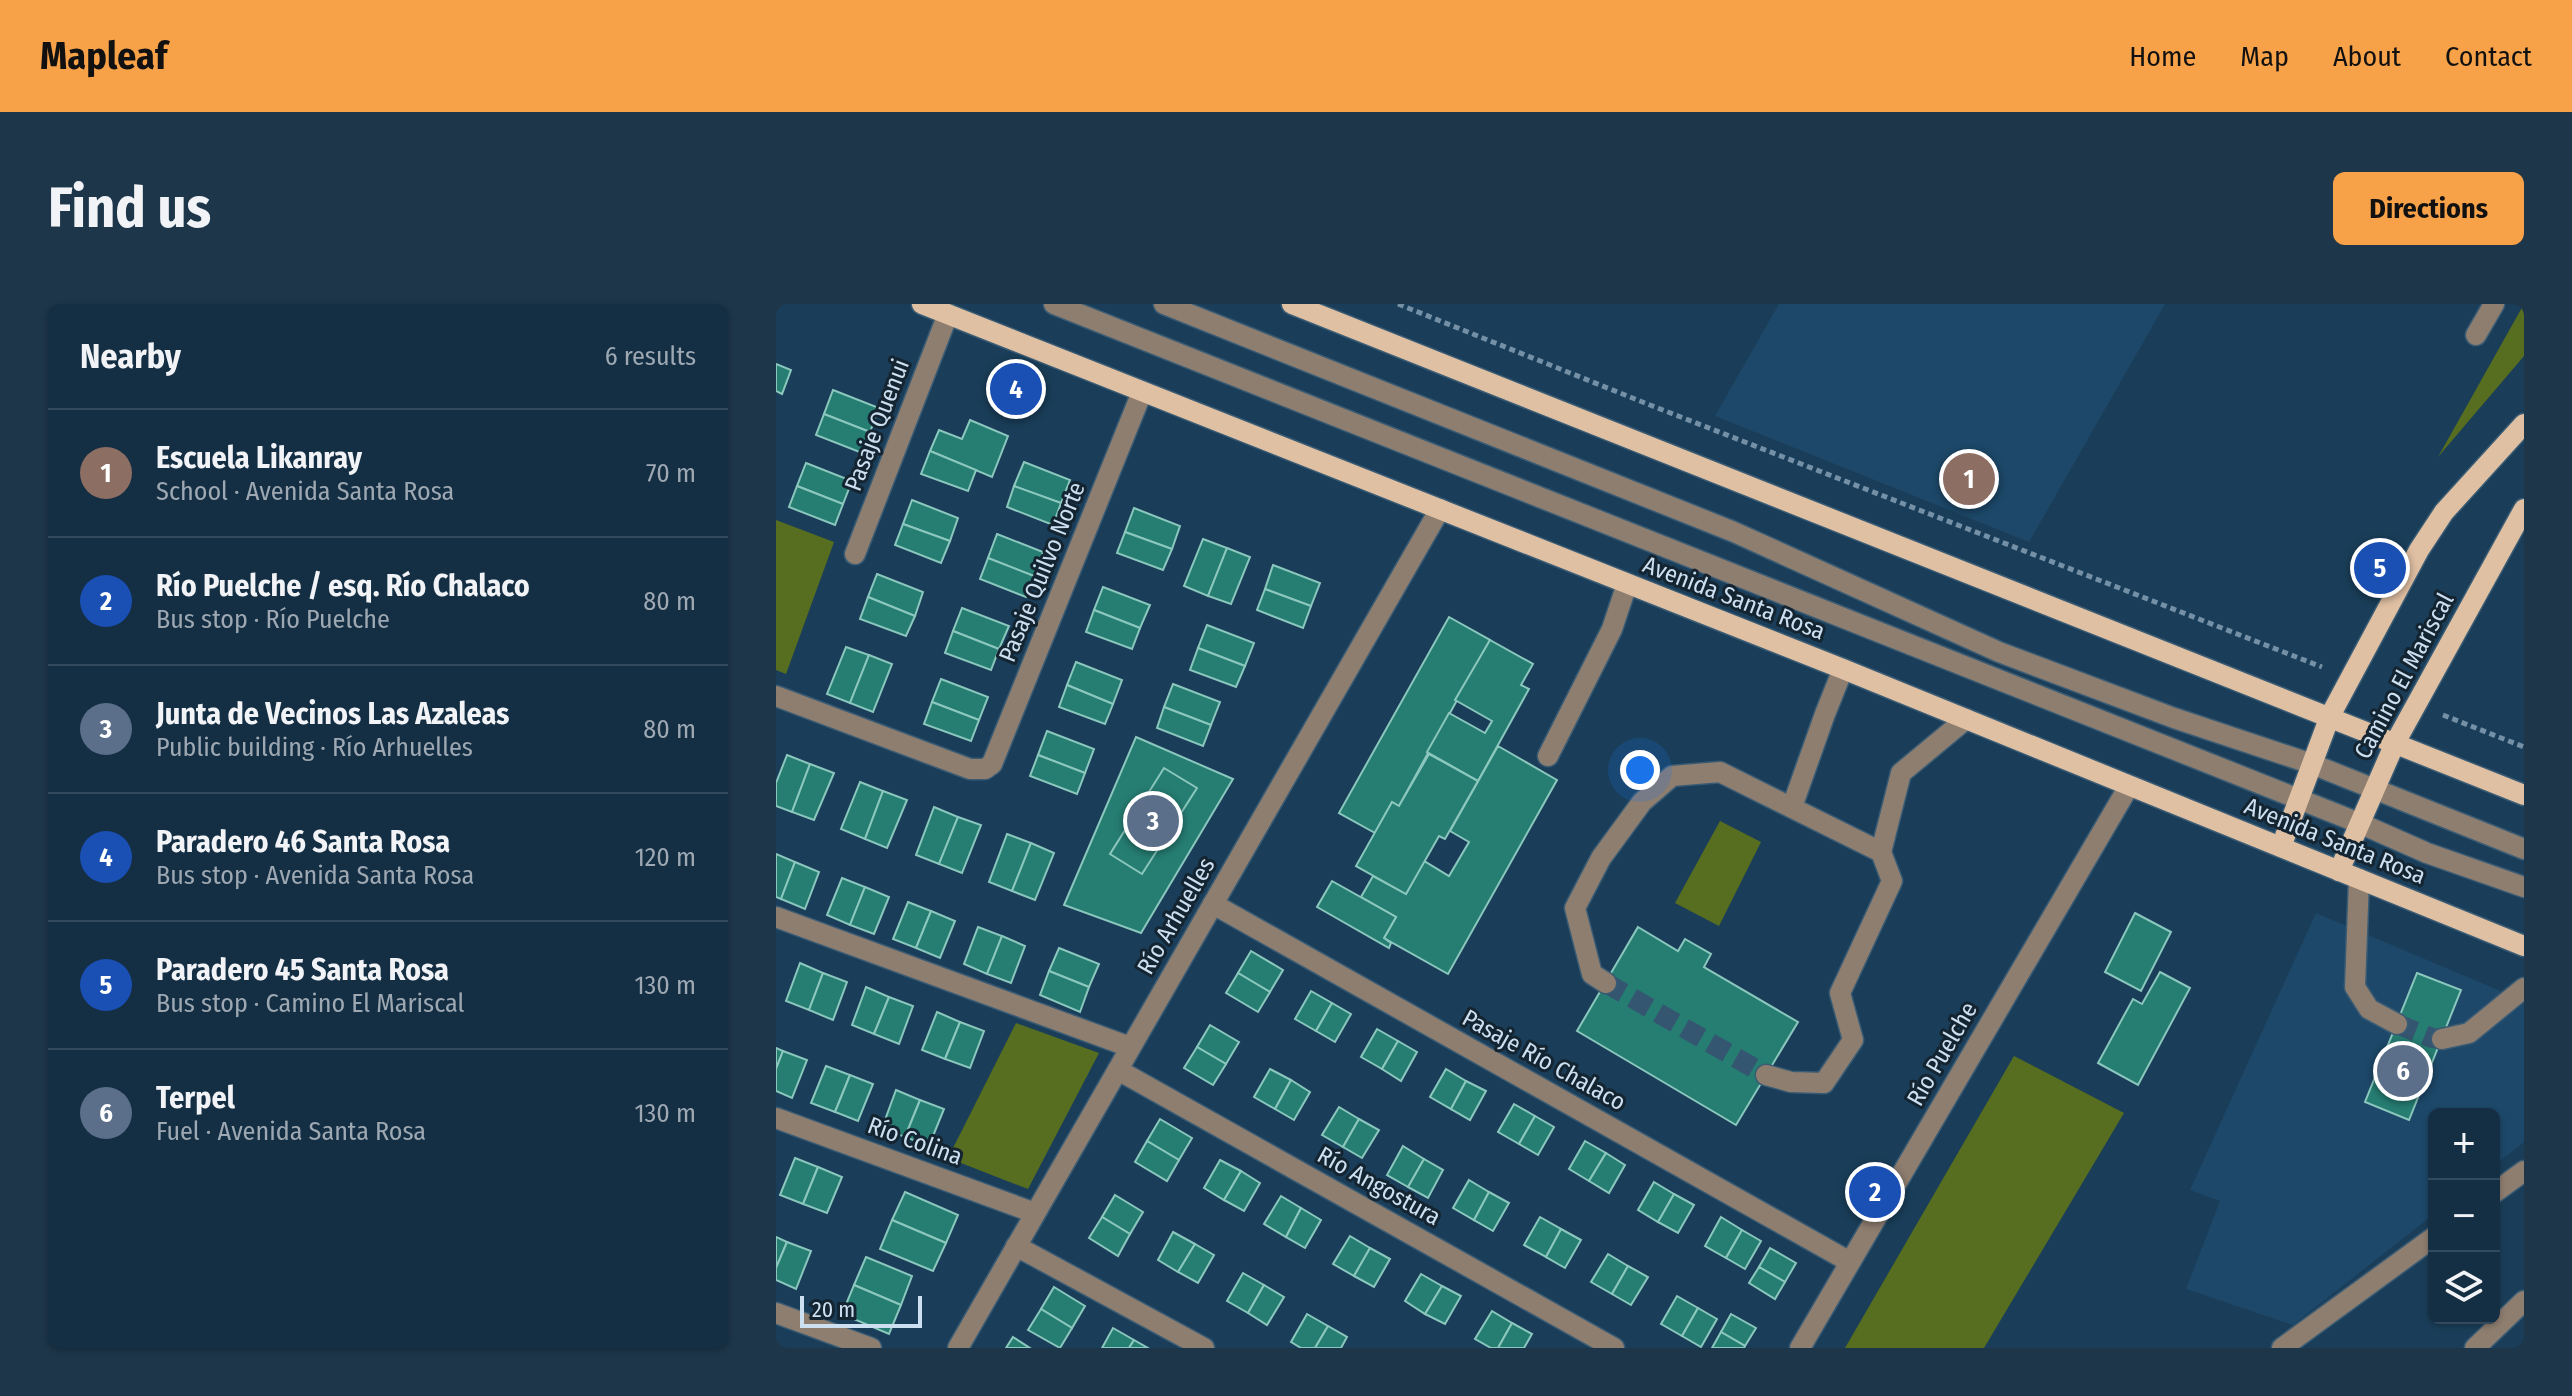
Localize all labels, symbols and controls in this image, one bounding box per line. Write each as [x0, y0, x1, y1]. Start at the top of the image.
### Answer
text: Mapleaf [40, 33, 167, 79]
text: Home [2129, 40, 2196, 73]
text: Map [2240, 40, 2289, 73]
text: About [2333, 40, 2401, 73]
text: Contact [2445, 40, 2532, 73]
button: Directions [2333, 172, 2524, 245]
text: Find us [48, 175, 211, 242]
text: Nearby [80, 336, 181, 377]
text: 6 results [605, 341, 696, 372]
street label: Pasaje Quenui [839, 355, 915, 495]
pin: 4 [990, 359, 1042, 419]
text: Escuela Likanray [156, 440, 362, 476]
pin: 1 [1943, 449, 1995, 509]
text: 1 [101, 458, 112, 489]
text: 70 m [646, 458, 696, 489]
text: School · Avenida Santa Rosa [156, 476, 454, 507]
street label: Pasaje Quilvo Norte [993, 478, 1091, 666]
pin: 5 [2354, 538, 2406, 598]
street label: Avenida Santa Rosa [1639, 550, 1829, 646]
text: Río Puelche / esq. Río Chalaco [156, 568, 530, 604]
text: 2 [100, 586, 112, 617]
text: 80 m [643, 586, 696, 617]
street label: Camino El Mariscal [2349, 588, 2459, 764]
text: Bus stop · Río Puelche [156, 604, 390, 635]
text: Junta de Vecinos Las Azaleas [156, 696, 509, 732]
text: 3 [100, 714, 112, 745]
text: 80 m [643, 714, 696, 745]
text: Public building · Río Arhuelles [156, 732, 473, 763]
your location [1620, 750, 1660, 790]
pin: 3 [1127, 791, 1179, 851]
street label: Avenida Santa Rosa [2240, 792, 2430, 890]
text: Paradero 46 Santa Rosa [156, 824, 450, 860]
text: 4 [99, 842, 113, 873]
text: 120 m [635, 842, 696, 873]
street label: Río Arhuelles [1131, 853, 1221, 979]
text: Bus stop · Avenida Santa Rosa [156, 860, 474, 891]
text: Paradero 45 Santa Rosa [156, 952, 449, 988]
text: 5 [100, 970, 112, 1001]
text: 130 m [634, 970, 696, 1001]
text: Bus stop · Camino El Mariscal [156, 988, 464, 1019]
street label: Río Puelche [1901, 997, 1983, 1111]
street label: Pasaje Río Chalaco [1458, 1004, 1630, 1116]
pin: 6 [2377, 1041, 2429, 1101]
text: Terpel [156, 1080, 235, 1116]
text: 6 [99, 1098, 113, 1129]
text: 130 m [634, 1098, 696, 1129]
map controls [2428, 1108, 2500, 1324]
button: + [2428, 1108, 2500, 1180]
street label: Río Colina [864, 1111, 966, 1171]
text: Fuel · Avenida Santa Rosa [156, 1116, 426, 1147]
street label: Río Angostura [1313, 1141, 1445, 1231]
pin: 2 [1849, 1162, 1901, 1222]
button: − [2428, 1180, 2500, 1252]
button: layers [2428, 1252, 2500, 1324]
scale bar [800, 1292, 922, 1328]
text: 20 m [812, 1296, 855, 1323]

